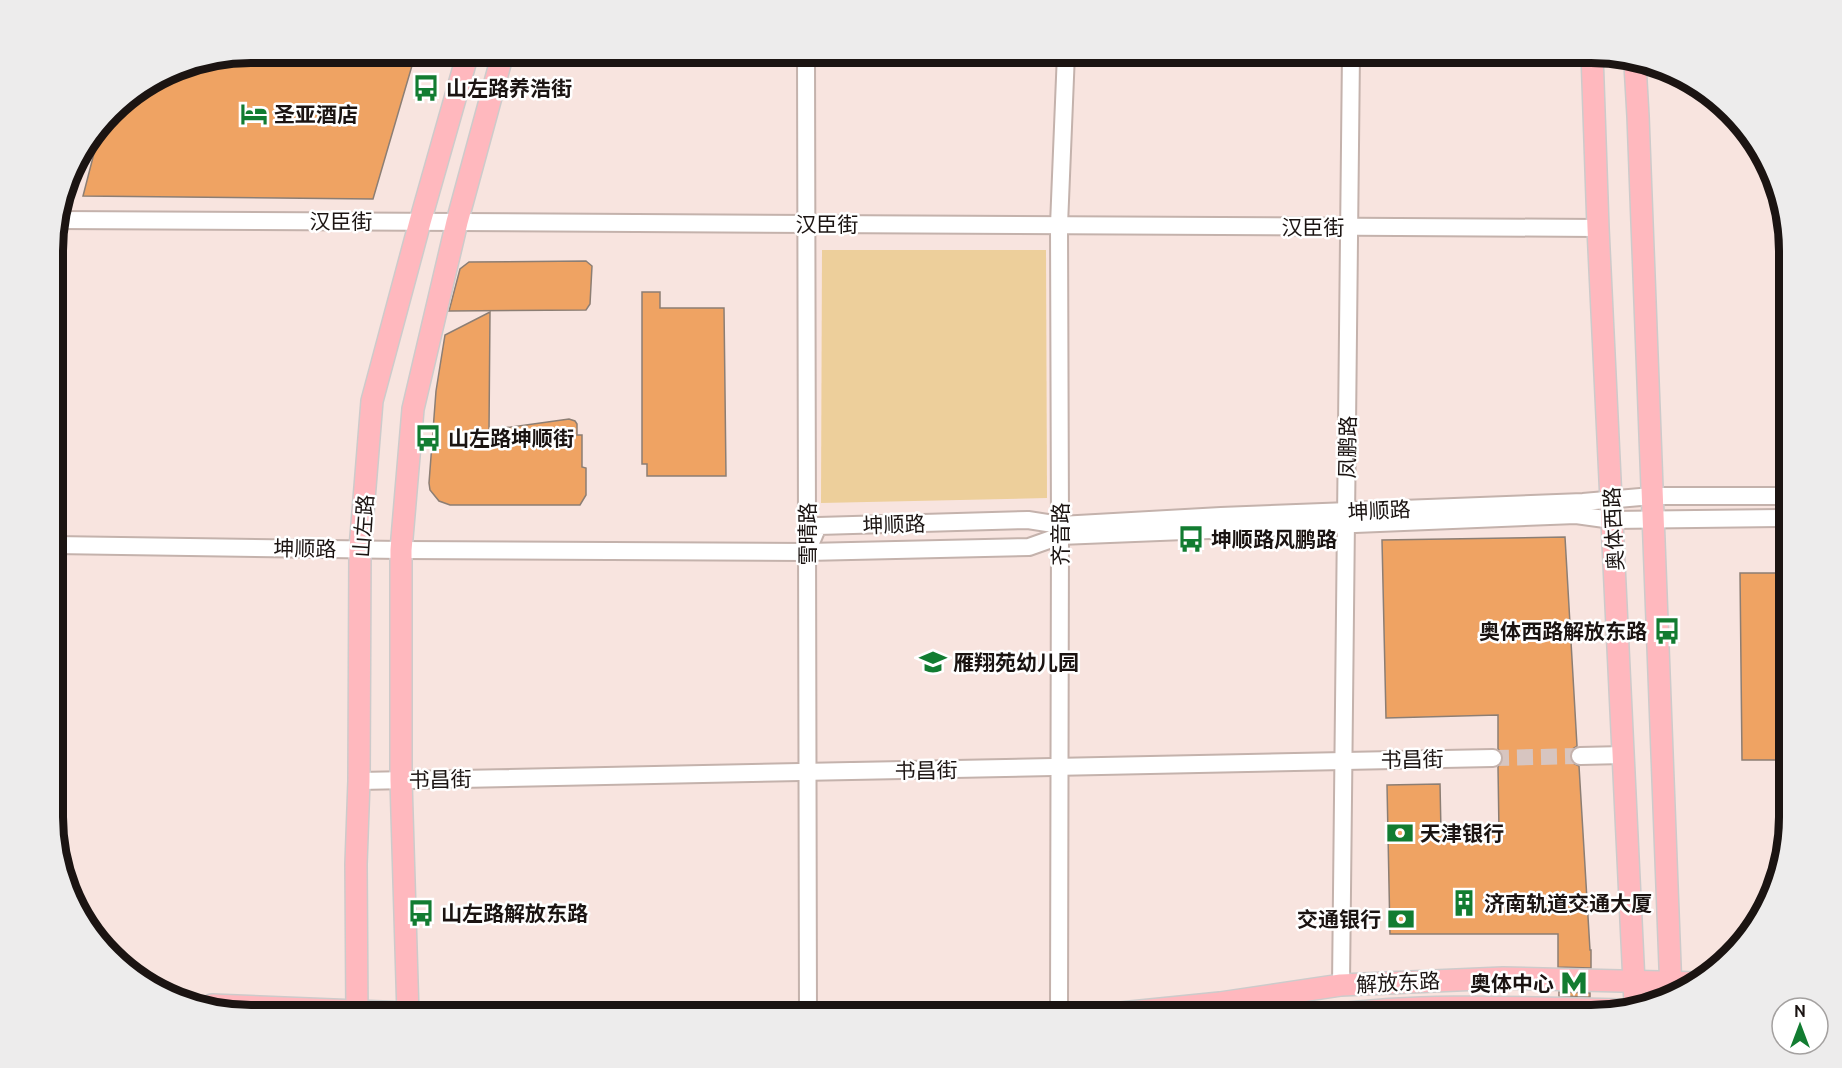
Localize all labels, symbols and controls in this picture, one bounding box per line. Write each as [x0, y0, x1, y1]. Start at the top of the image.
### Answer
bus stop icon: 山左路养浩街 [411, 73, 441, 103]
place label: 山左路养浩街 [446, 76, 572, 100]
hotel icon: 圣亚酒店 [239, 99, 269, 129]
place label: 圣亚酒店 [274, 102, 358, 126]
street label: 汉臣街 [310, 209, 373, 233]
street label: 汉臣街 [796, 212, 859, 236]
street label: 汉臣街 [1282, 215, 1345, 239]
street label: 凤鹏路 [1334, 415, 1360, 479]
bus stop icon: 山左路坤顺街 [413, 423, 443, 453]
place label: 山左路坤顺街 [448, 426, 574, 450]
street label: 奥体西路 [1599, 486, 1627, 572]
street label: 山左路 [349, 494, 377, 558]
street label: 坤顺路 [1347, 496, 1411, 524]
street label: 雪晴路 [795, 503, 819, 566]
street label: 齐音路 [1048, 503, 1072, 566]
street label: 坤顺路 [862, 511, 926, 537]
bus stop icon: 坤顺路风鹏路 [1176, 524, 1206, 554]
place label: 坤顺路风鹏路 [1211, 527, 1337, 551]
street label: 坤顺路 [273, 535, 337, 561]
bus stop icon: 奥体西路解放东路 [1652, 616, 1682, 646]
place label: 奥体西路解放东路 [1479, 619, 1647, 643]
school or university icon: 雁翔苑幼儿园 [918, 647, 948, 677]
place label: 雁翔苑幼儿园 [953, 650, 1079, 674]
street label: 书昌街 [1380, 746, 1444, 772]
street label: 书昌街 [894, 757, 958, 783]
street label: 书昌街 [408, 766, 472, 792]
bank icon: 天津银行 [1385, 818, 1415, 848]
place label: 天津银行 [1420, 821, 1504, 845]
building icon: 济南轨道交通大厦 [1449, 888, 1479, 918]
place label: 济南轨道交通大厦 [1484, 891, 1652, 915]
bus stop icon: 山左路解放东路 [406, 898, 436, 928]
place label: 山左路解放东路 [441, 901, 588, 925]
bank icon: 交通银行 [1386, 904, 1416, 934]
place label: 交通银行 [1297, 907, 1381, 931]
street label: 解放东路 [1355, 968, 1441, 996]
metro station icon: 奥体中心 [1559, 968, 1589, 998]
place label: 奥体中心 [1470, 971, 1554, 995]
north arrow [1770, 996, 1830, 1056]
text: N [1794, 1002, 1806, 1020]

